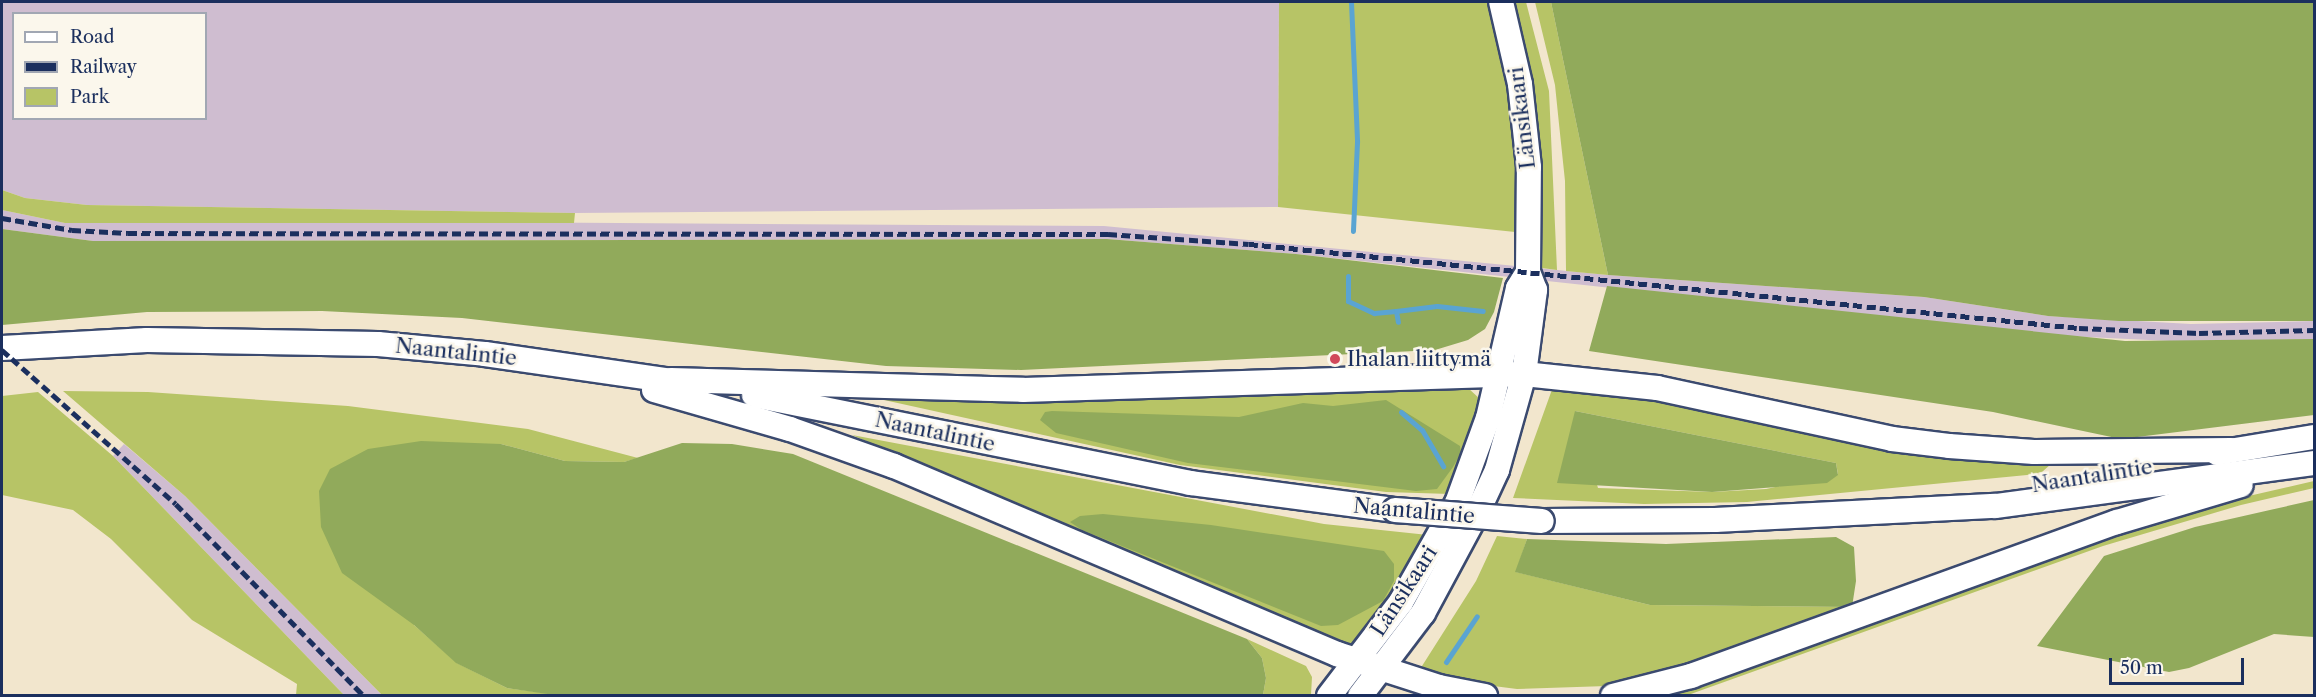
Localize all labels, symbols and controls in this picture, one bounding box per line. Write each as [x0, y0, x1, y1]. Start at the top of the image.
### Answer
legend [12, 12, 207, 120]
text: Road [70, 26, 115, 48]
text: Railway [70, 56, 137, 78]
street label: Länsikaari [1503, 66, 1541, 170]
text: Park [70, 86, 109, 108]
street label: Naantalintie [394, 333, 518, 371]
place label: Ihalan liittymä [1347, 346, 1491, 372]
marker: Ihalan liittymä [1328, 352, 1342, 366]
street label: Naantalintie [873, 407, 997, 457]
street label: Naantalintie [2030, 454, 2154, 498]
street label: Naantalintie [1352, 493, 1476, 529]
street label: Länsikaari [1365, 541, 1443, 641]
scale bar [2112, 646, 2247, 684]
text: 50 m [2120, 657, 2163, 679]

